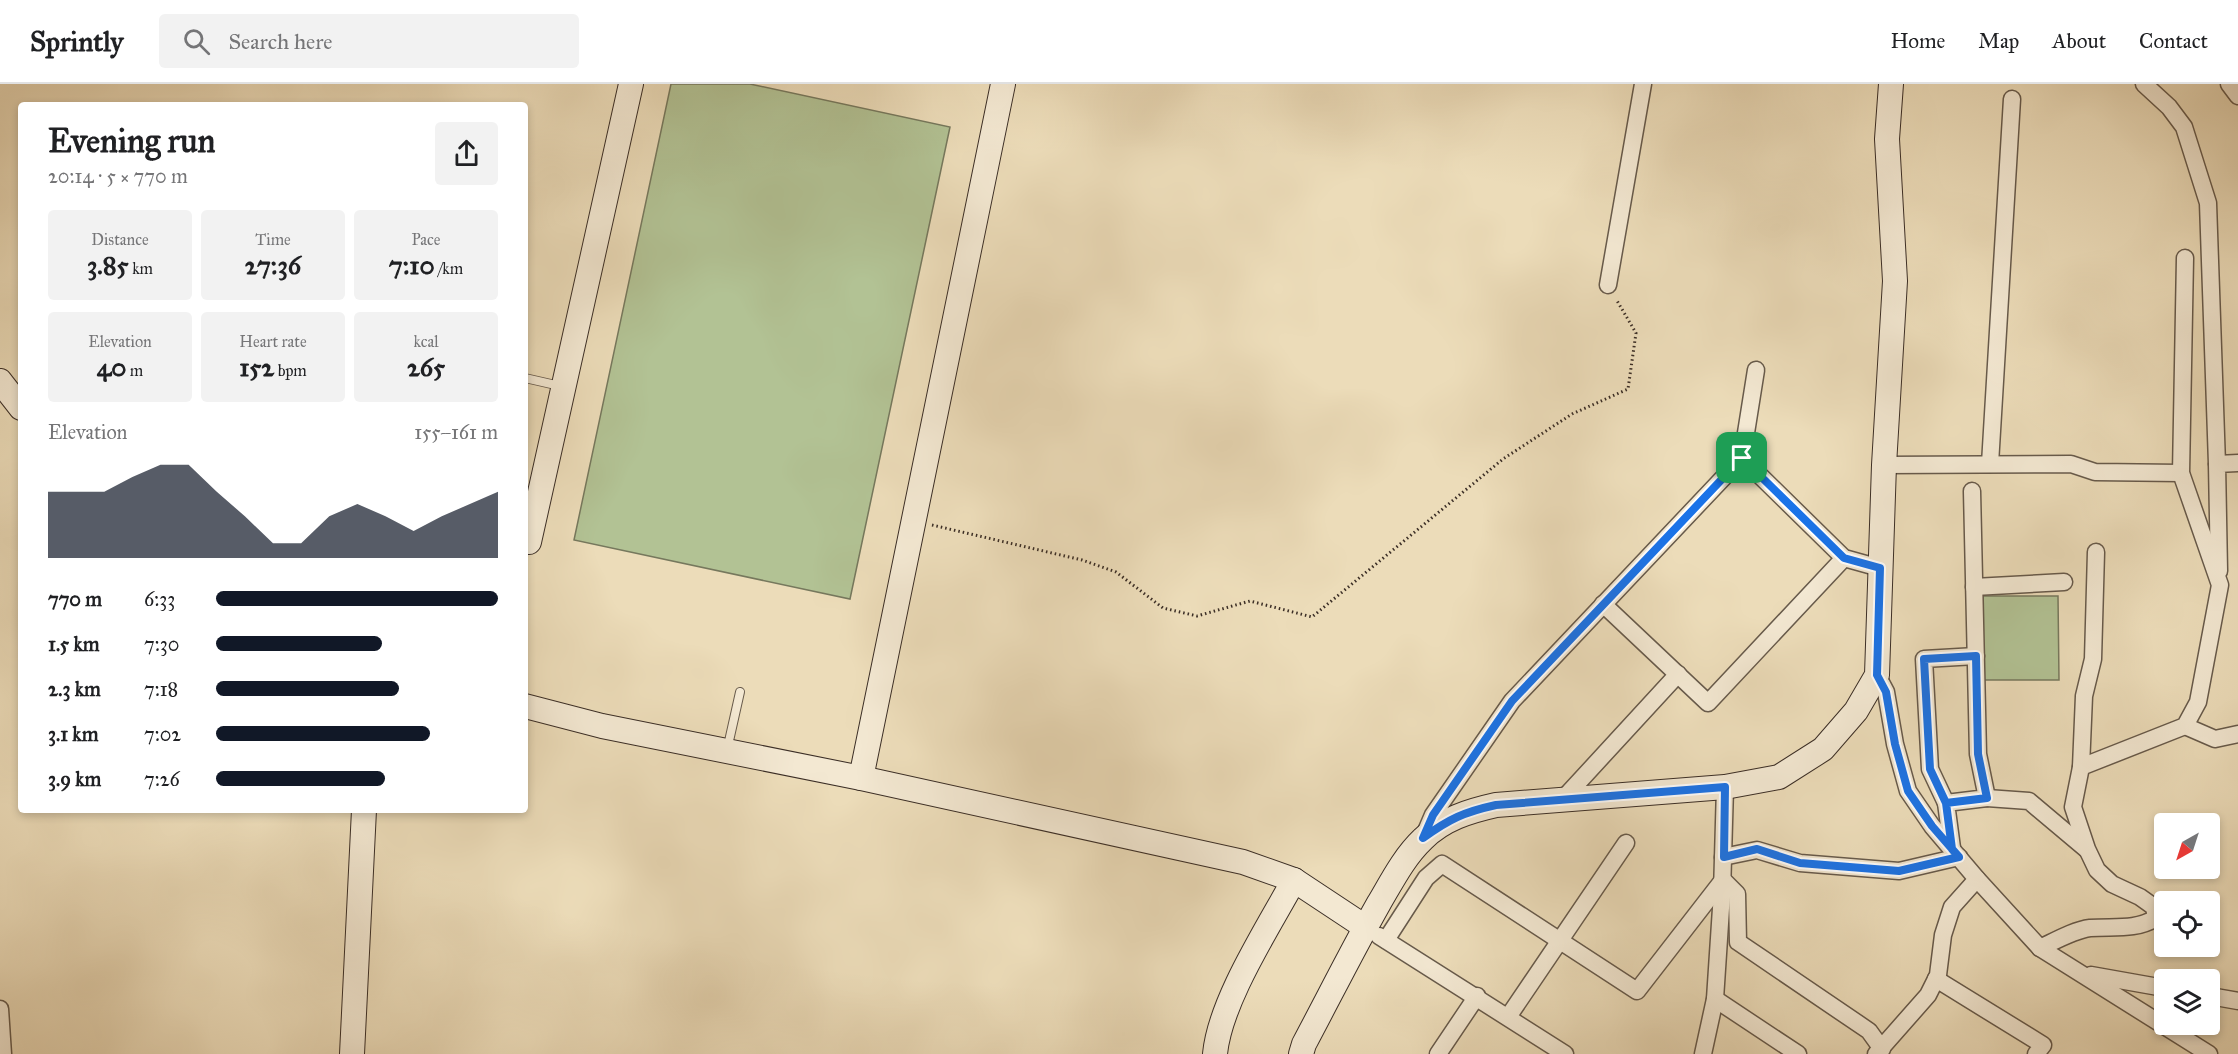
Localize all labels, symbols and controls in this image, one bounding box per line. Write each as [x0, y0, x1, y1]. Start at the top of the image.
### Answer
search box [159, 14, 579, 68]
text: Sprintly [30, 24, 123, 59]
icon: search [180, 25, 213, 58]
text: Search here [228, 28, 332, 55]
text: Home [1890, 28, 1945, 54]
text: Map [1978, 28, 2019, 54]
text: About [2052, 28, 2106, 54]
text: Contact [2139, 28, 2208, 54]
text: Evening run [48, 121, 215, 161]
button: share [435, 122, 498, 185]
text: 20:14 · 5 × 770 m [48, 164, 188, 188]
text: Distance [91, 230, 149, 249]
text: Time [255, 230, 291, 249]
text: Pace [411, 230, 441, 249]
text: 3.85 [87, 249, 129, 281]
text: 27:36 [245, 249, 301, 281]
text: 7:10 [389, 249, 435, 281]
text: km [129, 259, 153, 278]
text: /km [435, 259, 463, 278]
text: Elevation [88, 332, 152, 351]
text: Heart rate [239, 332, 307, 351]
text: kcal [413, 332, 439, 351]
text: 40 [97, 351, 126, 383]
text: 152 [239, 351, 274, 383]
text: 265 [407, 351, 445, 383]
text: m [126, 361, 143, 380]
text: bpm [274, 361, 307, 380]
text: Elevation [48, 420, 127, 444]
text: 155–161 m [414, 420, 498, 444]
pin [1716, 432, 1767, 483]
icon: arrive [1725, 441, 1758, 474]
text: 770 m [48, 587, 102, 611]
text: 6:33 [144, 587, 175, 611]
text: 1.5 km [48, 632, 99, 656]
text: 7:30 [144, 632, 179, 656]
text: 2.3 km [48, 677, 101, 701]
text: 7:18 [144, 677, 178, 701]
text: 3.1 km [48, 722, 98, 746]
text: 7:02 [144, 722, 181, 746]
text: 3.9 km [48, 767, 101, 791]
text: 7:26 [144, 767, 180, 791]
north arrow [2154, 813, 2220, 879]
map controls [2154, 813, 2220, 1035]
button: locate [2154, 891, 2220, 957]
button: layers [2154, 969, 2220, 1035]

